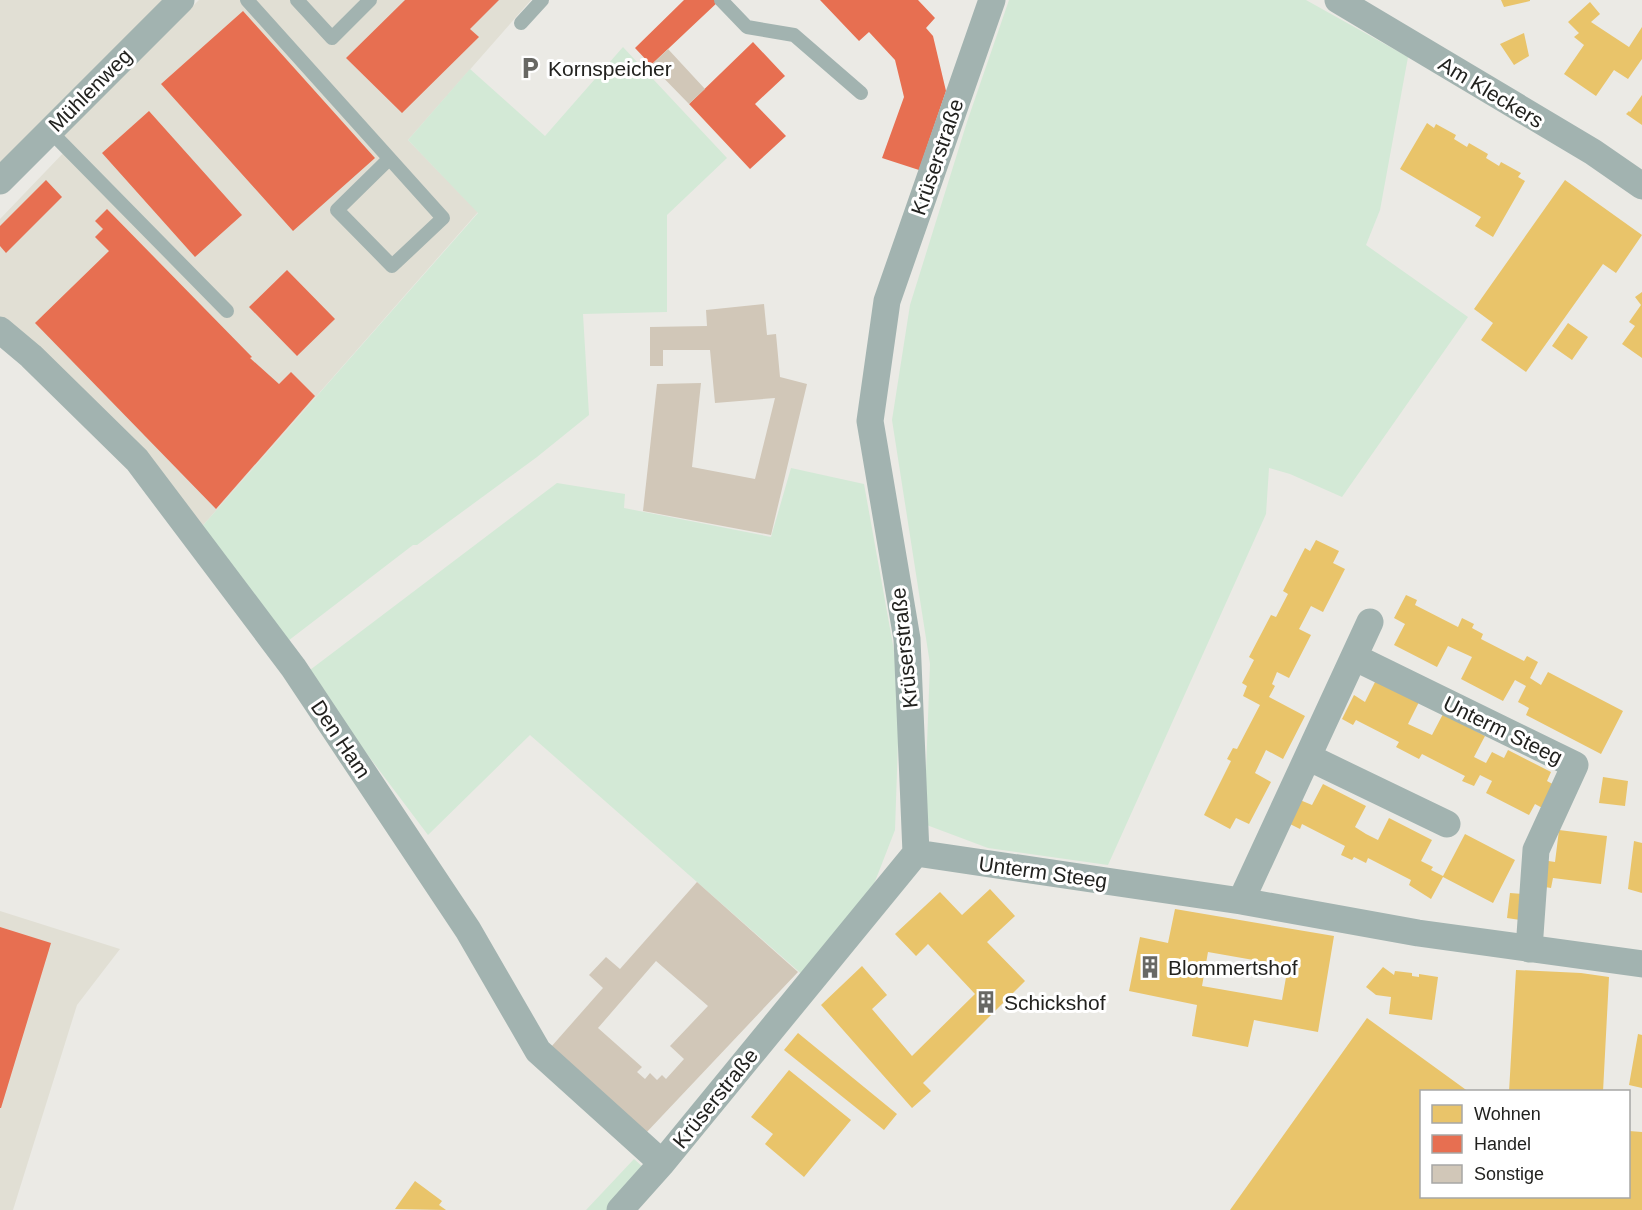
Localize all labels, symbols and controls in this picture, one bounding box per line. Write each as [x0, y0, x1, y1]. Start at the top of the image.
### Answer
street label: Mühlenweg [44, 44, 136, 136]
street label: Am Kleckers [1435, 52, 1547, 132]
parking icon: Kornspeicher [517, 55, 543, 81]
place label: Kornspeicher [548, 57, 672, 80]
street label: Krüserstraße [906, 96, 968, 218]
street label: Krüserstraße [886, 586, 922, 710]
street label: Unterm Steeg [1440, 691, 1566, 769]
street label: Den Ham [307, 696, 375, 782]
street label: Unterm Steeg [977, 852, 1109, 892]
building icon: Blommertshof [1137, 954, 1163, 980]
place label: Blommertshof [1168, 956, 1298, 979]
building icon: Schickshof [973, 989, 999, 1015]
place label: Schickshof [1004, 991, 1106, 1014]
street label: Krüserstraße [668, 1044, 762, 1152]
legend [1420, 1090, 1630, 1198]
text: Wohnen [1474, 1104, 1541, 1124]
text: Handel [1474, 1134, 1531, 1154]
text: Sonstige [1474, 1164, 1544, 1184]

